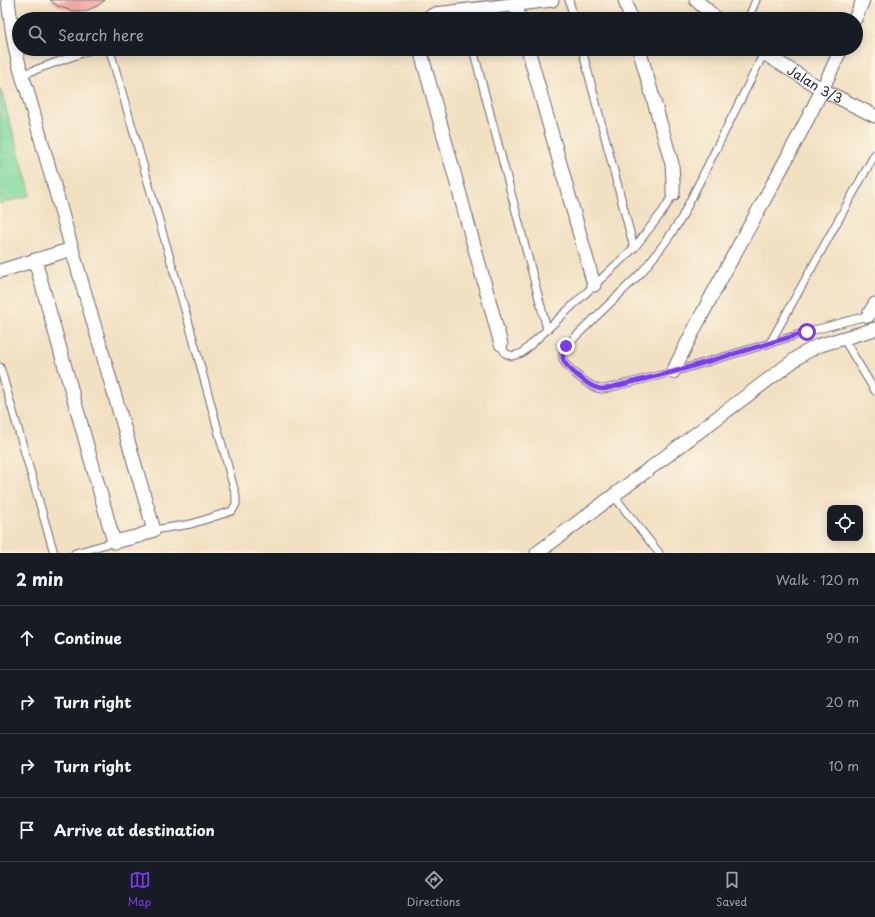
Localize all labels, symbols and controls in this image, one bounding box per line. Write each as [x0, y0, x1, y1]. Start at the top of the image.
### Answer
search box [12, 12, 863, 56]
icon: search [26, 23, 48, 45]
text: Search here [58, 23, 144, 46]
street label: Jalan 3/3 [784, 60, 846, 107]
route start [798, 323, 816, 341]
route end [557, 337, 575, 355]
map controls [827, 505, 863, 541]
button: locate [827, 505, 863, 541]
text: 2 min [16, 566, 63, 592]
text: Walk · 120 m [776, 570, 859, 589]
text: Continue [54, 626, 122, 649]
icon: ahead [16, 627, 38, 649]
text: 90 m [826, 628, 859, 647]
text: Turn right [54, 690, 131, 713]
icon: right [16, 691, 38, 713]
text: 20 m [825, 692, 859, 711]
text: Turn right [54, 754, 131, 777]
icon: right [16, 755, 38, 777]
text: 10 m [829, 756, 859, 775]
text: Arrive at destination [54, 818, 215, 841]
icon: arrive [16, 819, 38, 841]
tab: Map [128, 869, 151, 910]
tab: Directions [407, 869, 460, 910]
tab: Saved [716, 869, 747, 910]

